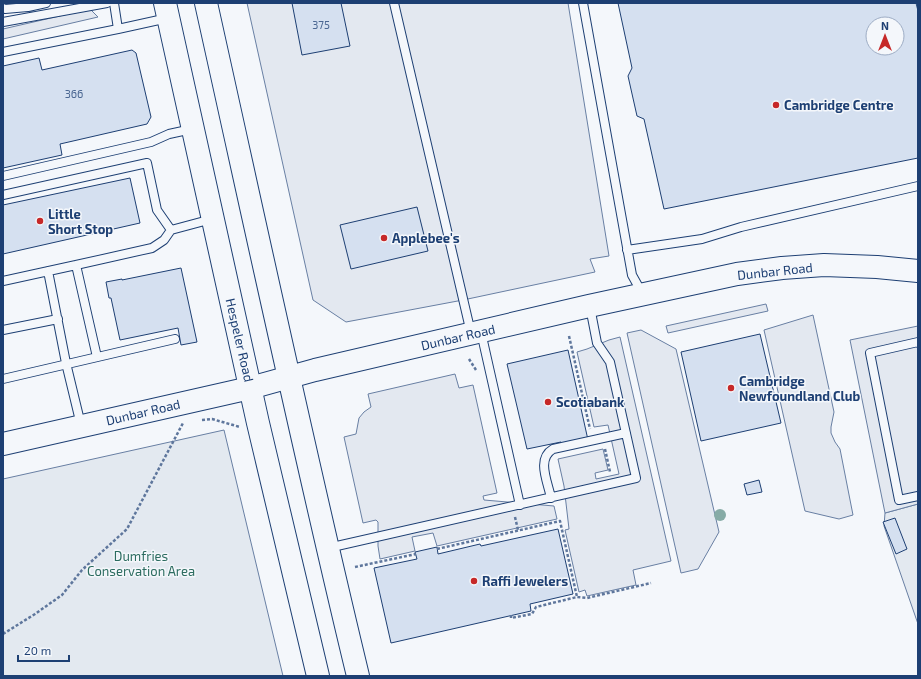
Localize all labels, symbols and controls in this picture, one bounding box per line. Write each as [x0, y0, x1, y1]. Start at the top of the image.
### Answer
north arrow [865, 16, 905, 56]
house number: 375 [312, 18, 330, 31]
text: N [881, 19, 889, 32]
house number: 366 [65, 87, 83, 100]
place label: Cambridge Centre [784, 97, 894, 113]
marker: Cambridge Centre [771, 100, 781, 110]
place label: Little Short Stop [48, 206, 113, 237]
marker: Little Short Stop [35, 216, 45, 226]
place label: Applebee's [392, 230, 460, 246]
marker: Applebee's [379, 233, 389, 243]
street label: Dunbar Road [736, 259, 814, 283]
street label: Hespeler Road [223, 297, 257, 383]
street label: Dunbar Road [419, 321, 497, 353]
place label: Cambridge Newfoundland Club [739, 373, 861, 404]
marker: Cambridge Newfoundland Club [726, 383, 736, 393]
place label: Scotiabank [556, 394, 625, 410]
street label: Dunbar Road [104, 396, 182, 428]
marker: Scotiabank [543, 397, 553, 407]
park label: Dumfries Conservation Area [87, 548, 195, 579]
place label: Raffi Jewelers [482, 573, 568, 589]
marker: Raffi Jewelers [469, 576, 479, 586]
scale bar [18, 637, 69, 663]
text: 20 m [24, 643, 51, 657]

